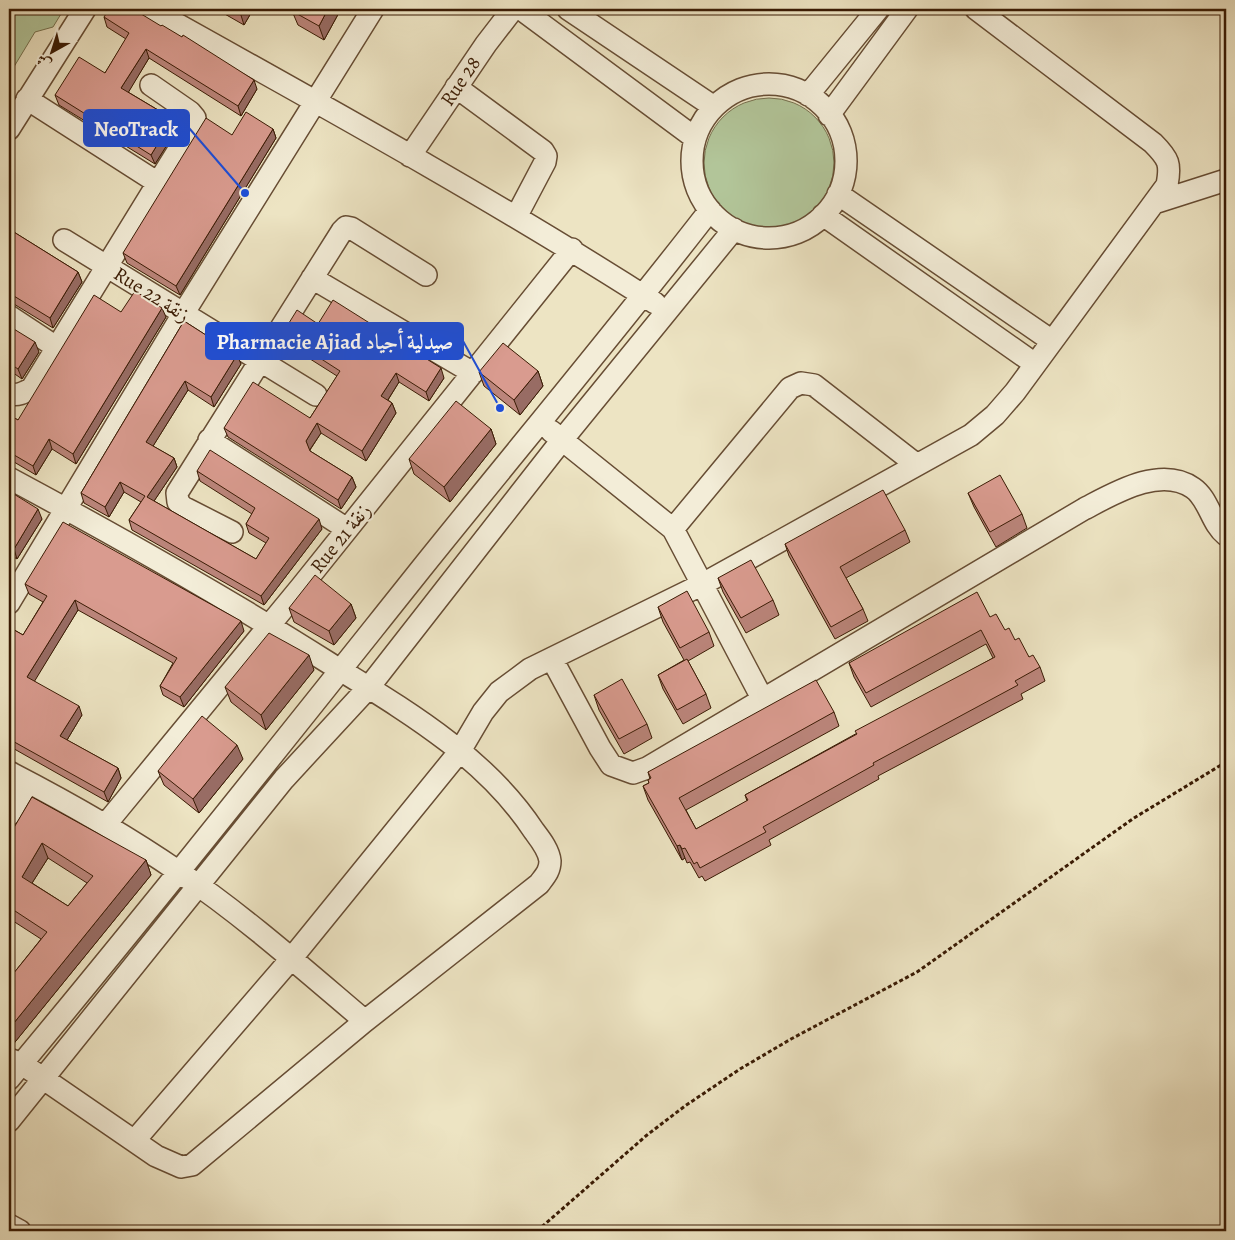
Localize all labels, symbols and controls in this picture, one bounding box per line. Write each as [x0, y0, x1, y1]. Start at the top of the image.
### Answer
north arrow [28, 28, 78, 78]
text: ش [33, 50, 56, 73]
street label: Rue 28 [434, 51, 487, 111]
callout: NeoTrack [84, 110, 189, 146]
text: NeoTrack [94, 115, 178, 143]
street label: Rue 22 زنقة [108, 260, 195, 328]
callout: Pharmacie Ajiad صيدلية أجياد [206, 323, 463, 359]
text: Pharmacie Ajiad صيدلية أجياد [217, 328, 453, 356]
street label: Rue 21 زنقة [304, 498, 377, 579]

